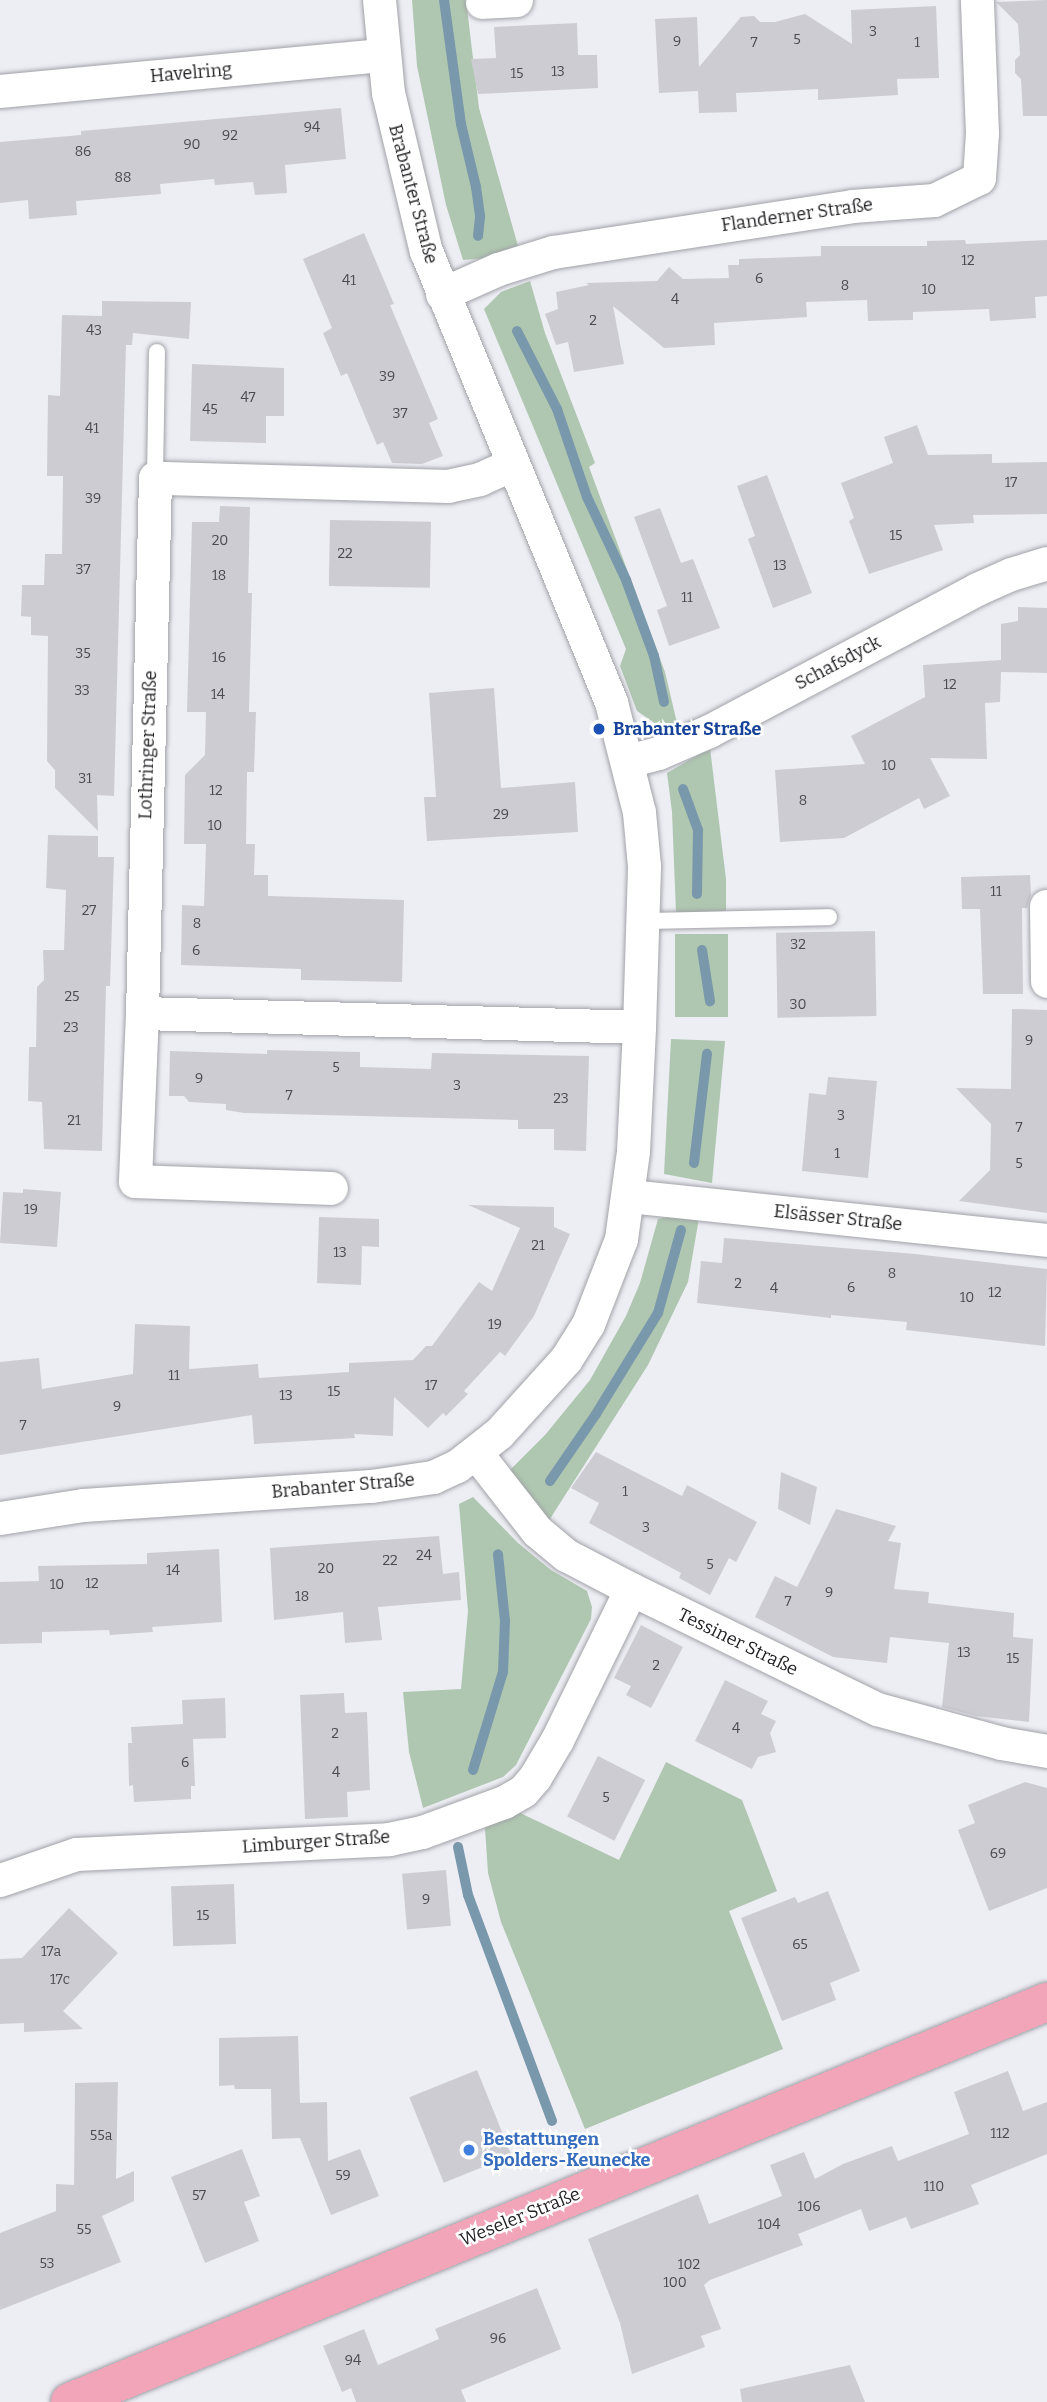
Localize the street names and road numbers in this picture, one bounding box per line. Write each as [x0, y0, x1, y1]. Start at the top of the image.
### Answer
street label: Havelring [149, 59, 233, 87]
street label: Brabanter Straße [384, 122, 442, 266]
street label: Flanderner Straße [720, 194, 874, 236]
street label: Schafsdyck [791, 631, 885, 695]
street label: Lothringer Straße [135, 670, 161, 820]
street label: Elsässer Straße [773, 1201, 903, 1235]
street label: Brabanter Straße [271, 1469, 415, 1503]
street label: Tessiner Straße [675, 1604, 801, 1680]
street label: Limburger Straße [241, 1826, 391, 1858]
street label: Weseler Straße [457, 2183, 583, 2251]

